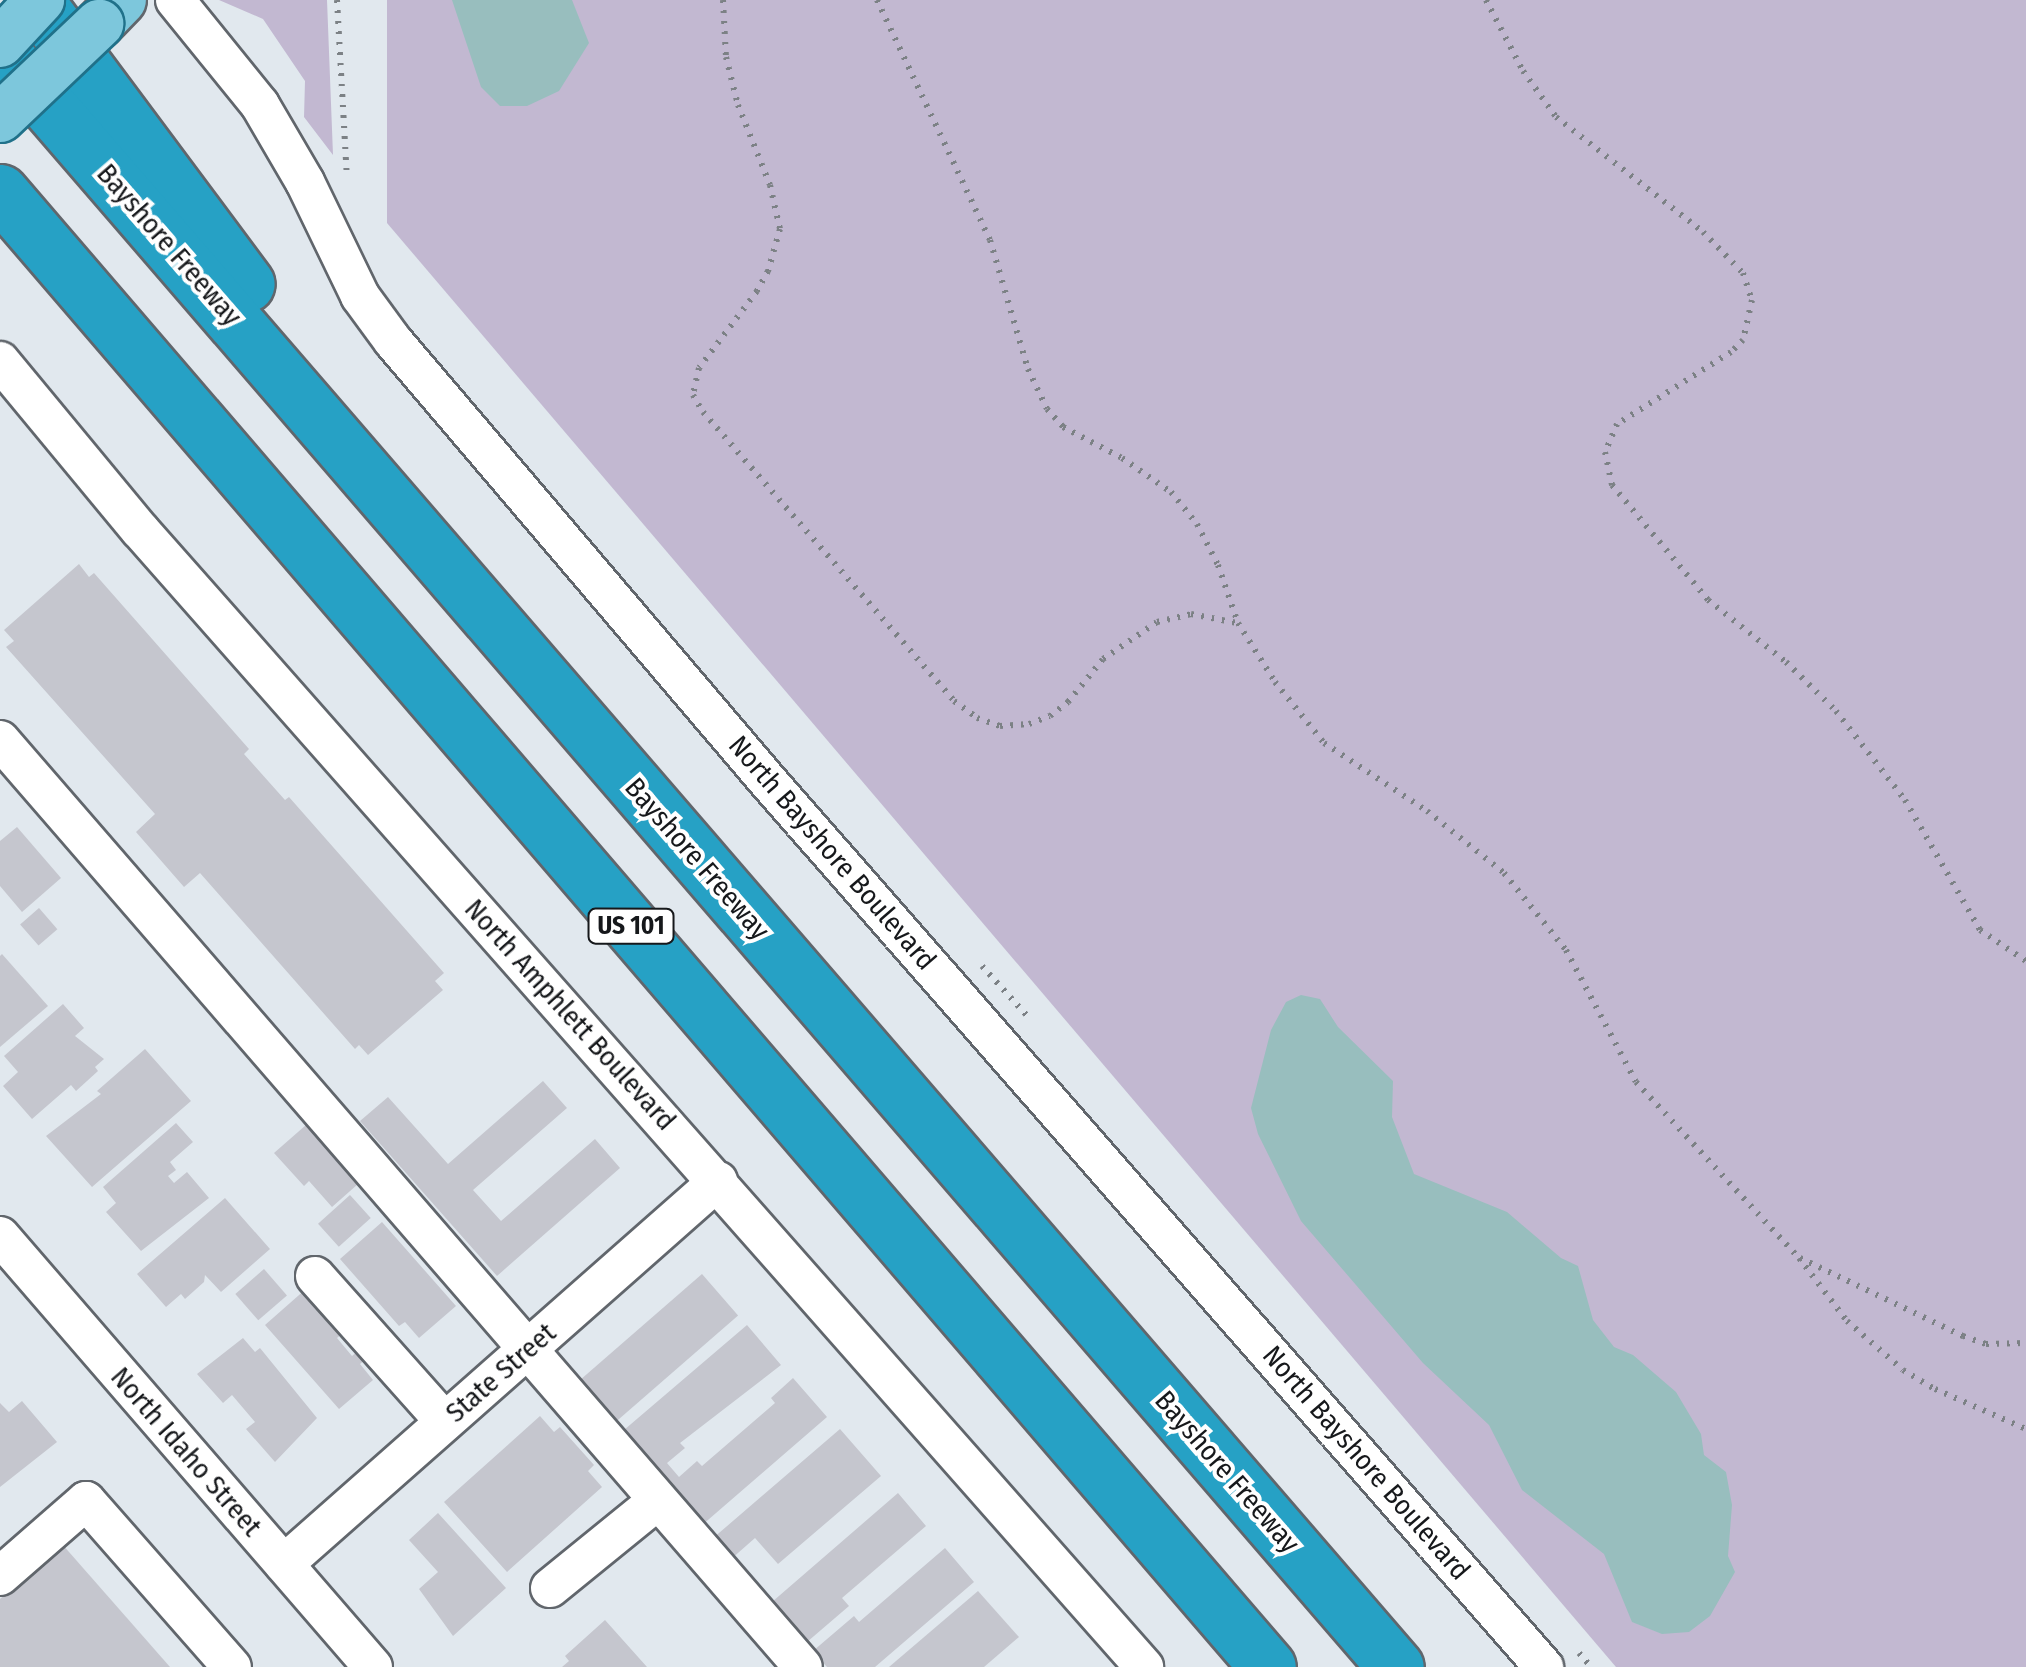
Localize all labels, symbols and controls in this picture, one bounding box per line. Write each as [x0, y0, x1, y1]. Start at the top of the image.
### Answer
street label: Bayshore Freeway [90, 157, 248, 333]
street label: North Bayshore Boulevard [721, 729, 943, 977]
street label: Bayshore Freeway [618, 771, 776, 947]
street label: North Amphlett Boulevard [457, 893, 683, 1137]
road number: US 101 [586, 906, 676, 946]
street label: State Street [439, 1316, 563, 1430]
street label: North Bayshore Boulevard [1255, 1339, 1477, 1587]
street label: North Idaho Street [103, 1361, 269, 1543]
street label: Bayshore Freeway [1148, 1384, 1306, 1560]

